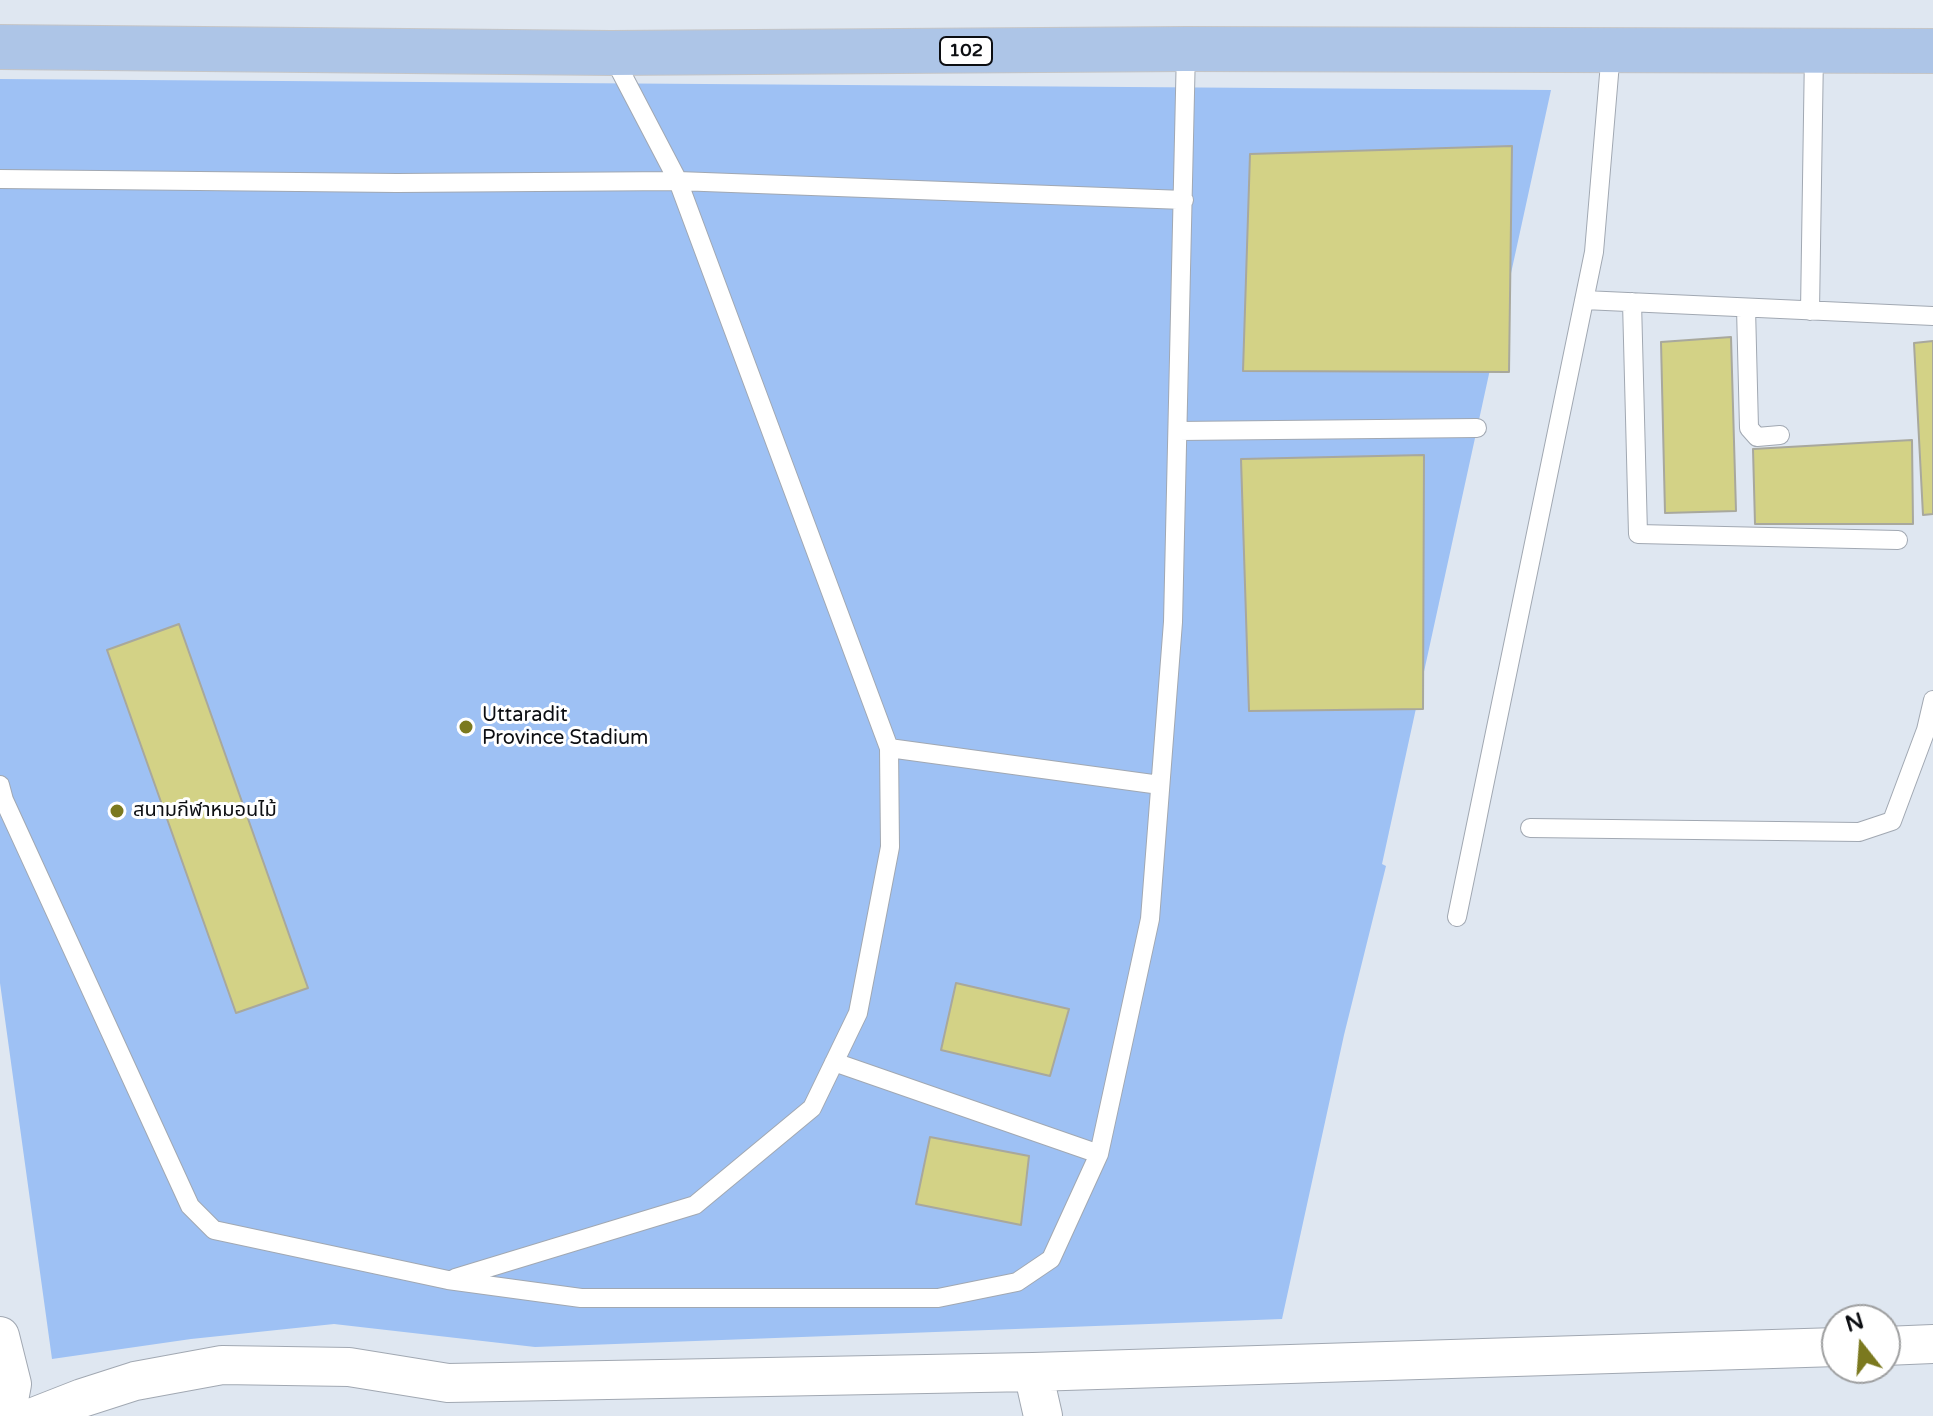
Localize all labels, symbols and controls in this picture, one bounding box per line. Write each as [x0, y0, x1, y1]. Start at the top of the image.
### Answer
road number: 102 [940, 37, 992, 65]
place label: Uttaradit Province Stadium [482, 704, 648, 751]
marker: Uttaradit Province Stadium [457, 718, 475, 736]
place label: สนามกีฬาหมอนไม้ [133, 799, 277, 823]
marker: สนามกีฬาหมอนไม้ [108, 802, 126, 820]
north arrow [1821, 1304, 1901, 1384]
text: N [1842, 1308, 1867, 1338]

